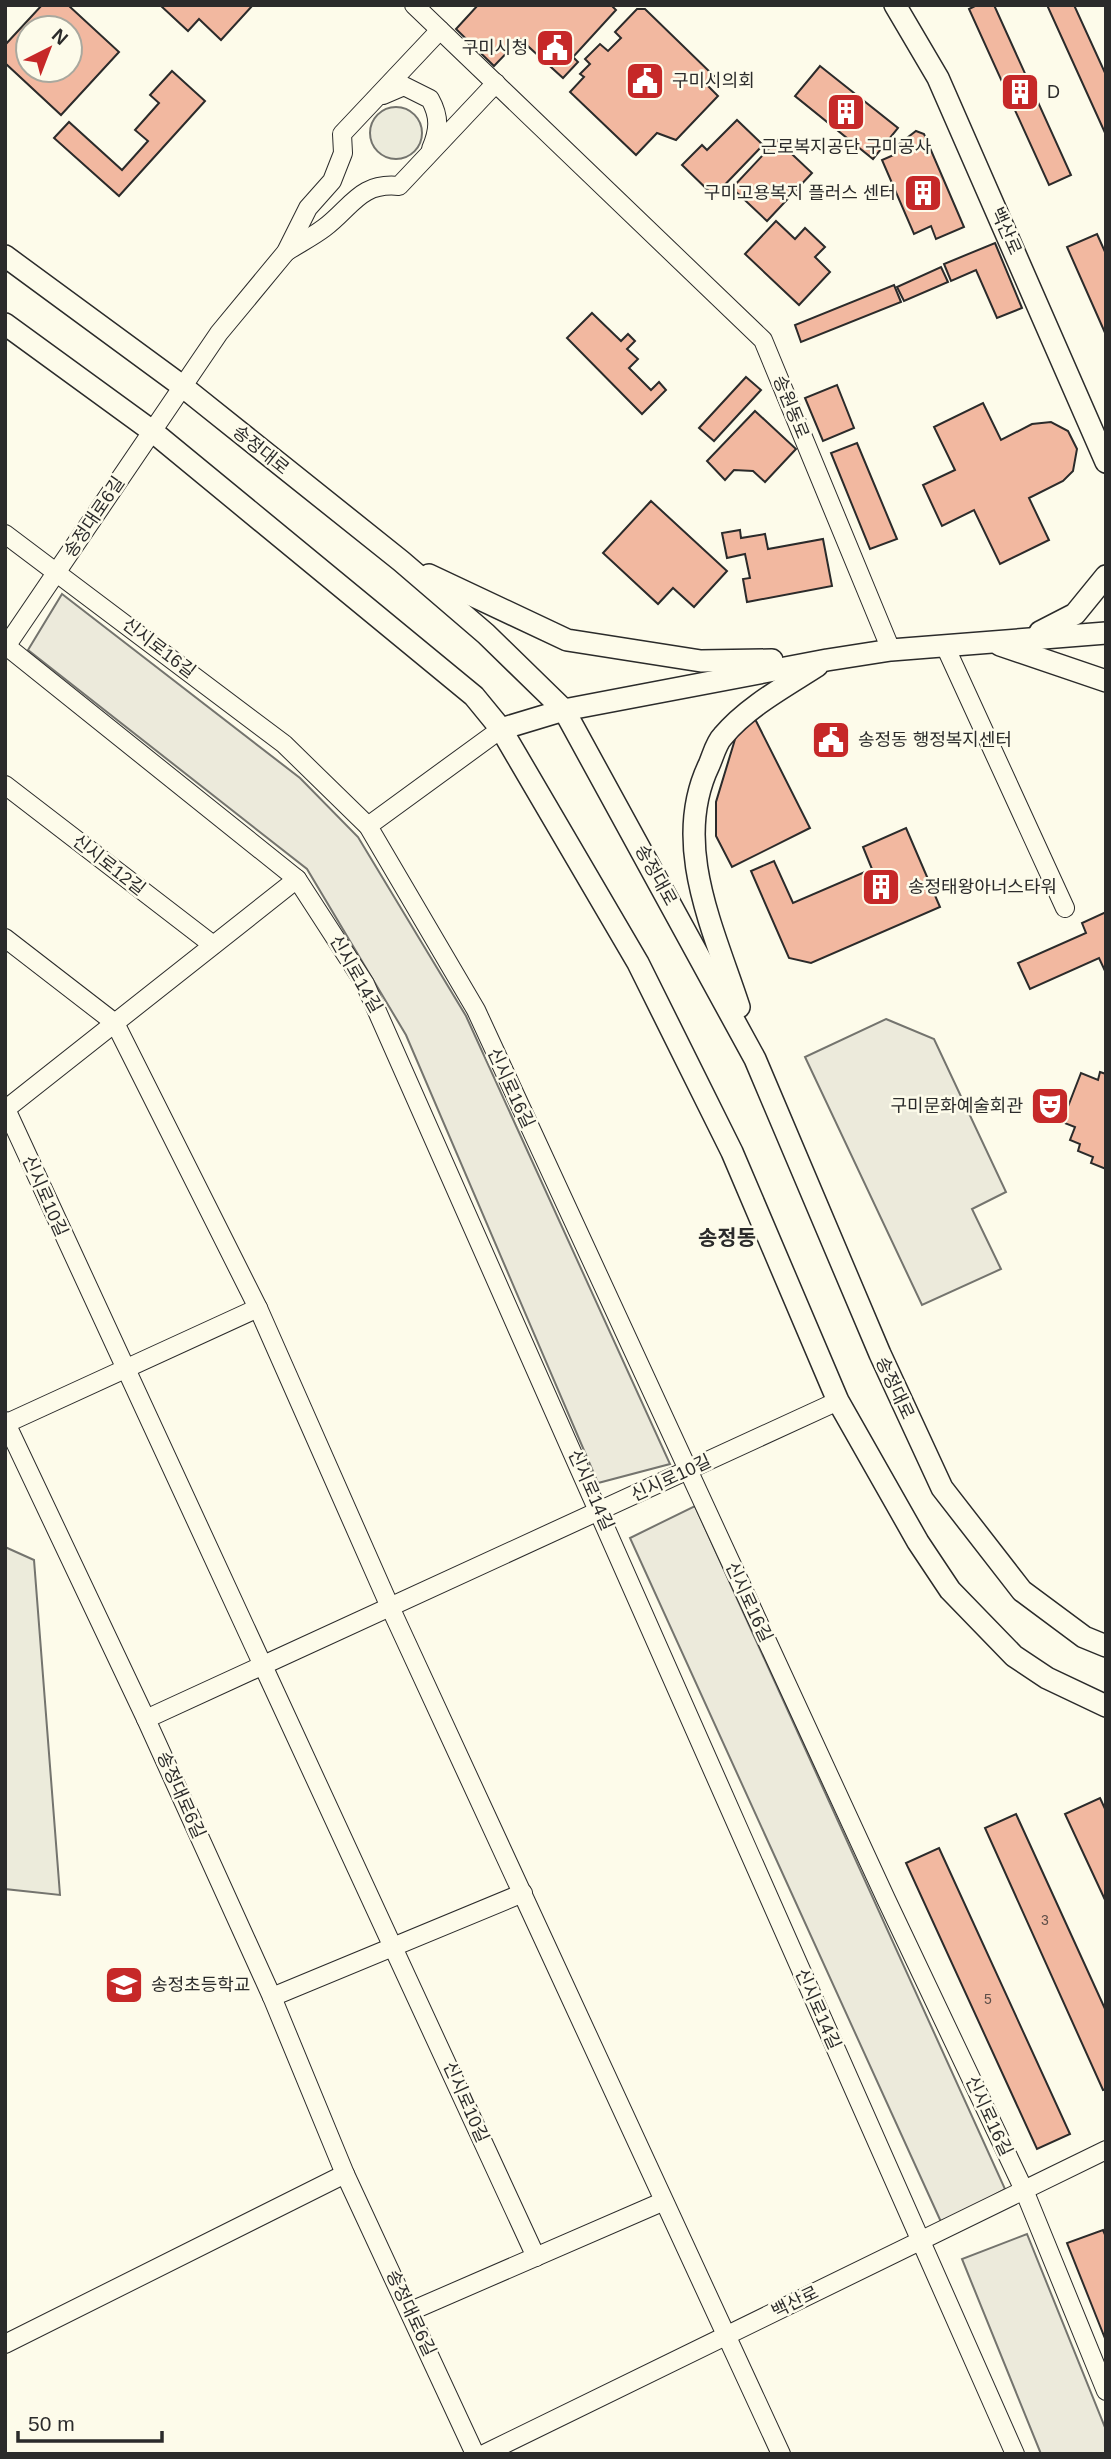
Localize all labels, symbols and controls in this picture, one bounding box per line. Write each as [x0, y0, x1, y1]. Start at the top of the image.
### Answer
north arrow [14, 14, 84, 84]
text: N [48, 24, 72, 49]
public building icon: 구미시청 [534, 27, 576, 69]
place label: 구미시청 [462, 38, 528, 58]
public building icon: 구미시의회 [624, 60, 666, 102]
place label: 구미시의회 [672, 71, 755, 91]
building icon: D [999, 71, 1041, 113]
place label: D [1047, 82, 1060, 102]
building icon: 근로복지공단 구미공사 [825, 91, 867, 133]
place label: 근로복지공단 구미공사 [761, 137, 932, 157]
building icon: 구미고용복지 플러스 센터 [902, 172, 944, 214]
place label: 구미고용복지 플러스 센터 [704, 183, 896, 203]
street label: 백산로 [987, 204, 1025, 258]
street label: 송원동로 [769, 373, 813, 441]
street label: 송정대로 [229, 421, 293, 479]
street label: 송정대로6길 [60, 473, 128, 561]
street label: 신시로16길 [119, 614, 199, 682]
public building icon: 송정동 행정복지센터 [810, 719, 852, 761]
place label: 송정동 행정복지센터 [858, 730, 1012, 750]
street label: 신시로12길 [69, 831, 149, 899]
street label: 송정대로 [631, 841, 681, 909]
building icon: 송정태왕아너스타워 [860, 866, 902, 908]
place label: 송정태왕아너스타워 [908, 877, 1057, 897]
street label: 신시로14길 [326, 932, 386, 1016]
street label: 신시로16길 [484, 1045, 538, 1131]
theatre icon: 구미문화예술회관 [1029, 1085, 1071, 1127]
place label: 구미문화예술회관 [891, 1096, 1023, 1116]
street label: 신시로10길 [18, 1153, 72, 1239]
district label: 송정동 [698, 1226, 756, 1249]
street label: 송정대로 [872, 1354, 918, 1422]
street label: 신시로14길 [564, 1447, 618, 1533]
street label: 신시로10길 [628, 1451, 714, 1505]
street label: 신시로16길 [722, 1559, 776, 1645]
street label: 송정대로6길 [153, 1749, 209, 1841]
house number: 3 [1041, 1912, 1049, 1928]
school or university icon: 송정초등학교 [103, 1964, 145, 2006]
street label: 신시로14길 [791, 1966, 845, 2052]
place label: 송정초등학교 [151, 1975, 250, 1995]
house number: 5 [984, 1991, 992, 2007]
street label: 신시로10길 [439, 2059, 493, 2145]
street label: 신시로16길 [962, 2073, 1016, 2159]
street label: 송정대로6길 [382, 2267, 440, 2359]
street label: 백산로 [768, 2282, 822, 2322]
scale bar [18, 2400, 161, 2444]
text: 50 m [28, 2412, 75, 2435]

